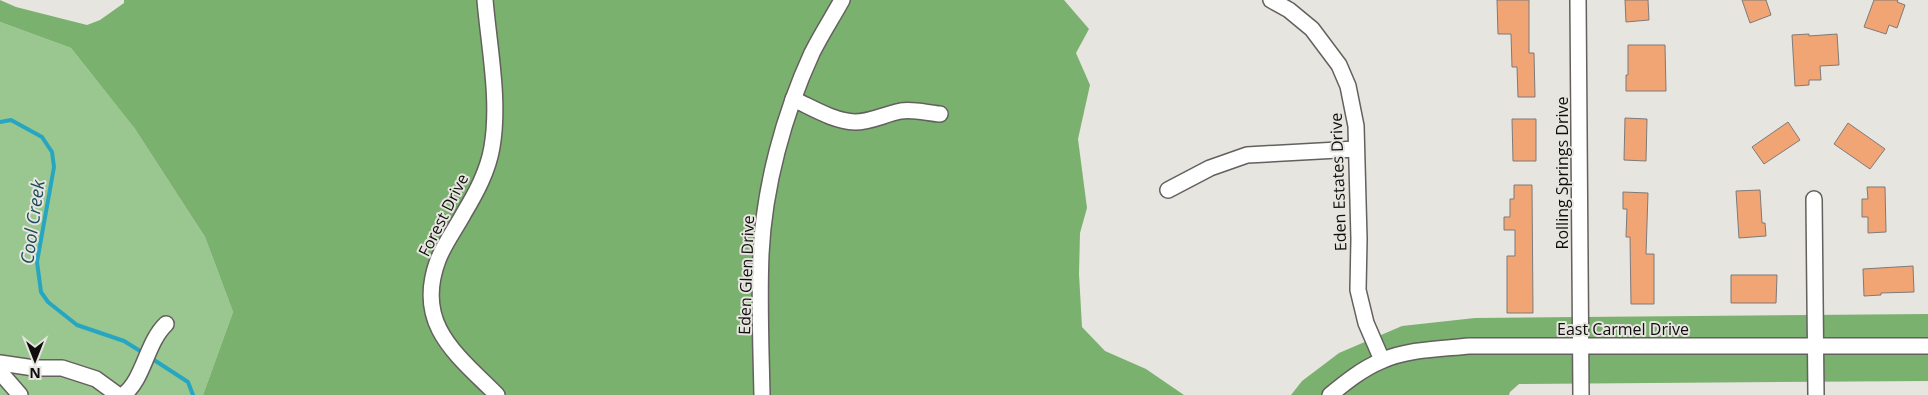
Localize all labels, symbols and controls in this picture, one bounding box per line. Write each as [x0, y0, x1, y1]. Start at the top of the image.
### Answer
street label: Rolling Springs Drive [1551, 97, 1573, 249]
street label: Eden Estates Drive [1325, 112, 1351, 252]
street label: Forest Drive [413, 170, 473, 260]
water label: Cool Creek [14, 177, 50, 266]
street label: Eden Glen Drive [733, 215, 759, 335]
street label: East Carmel Drive [1557, 318, 1689, 340]
north arrow [10, 335, 60, 385]
text: N [29, 364, 41, 383]

